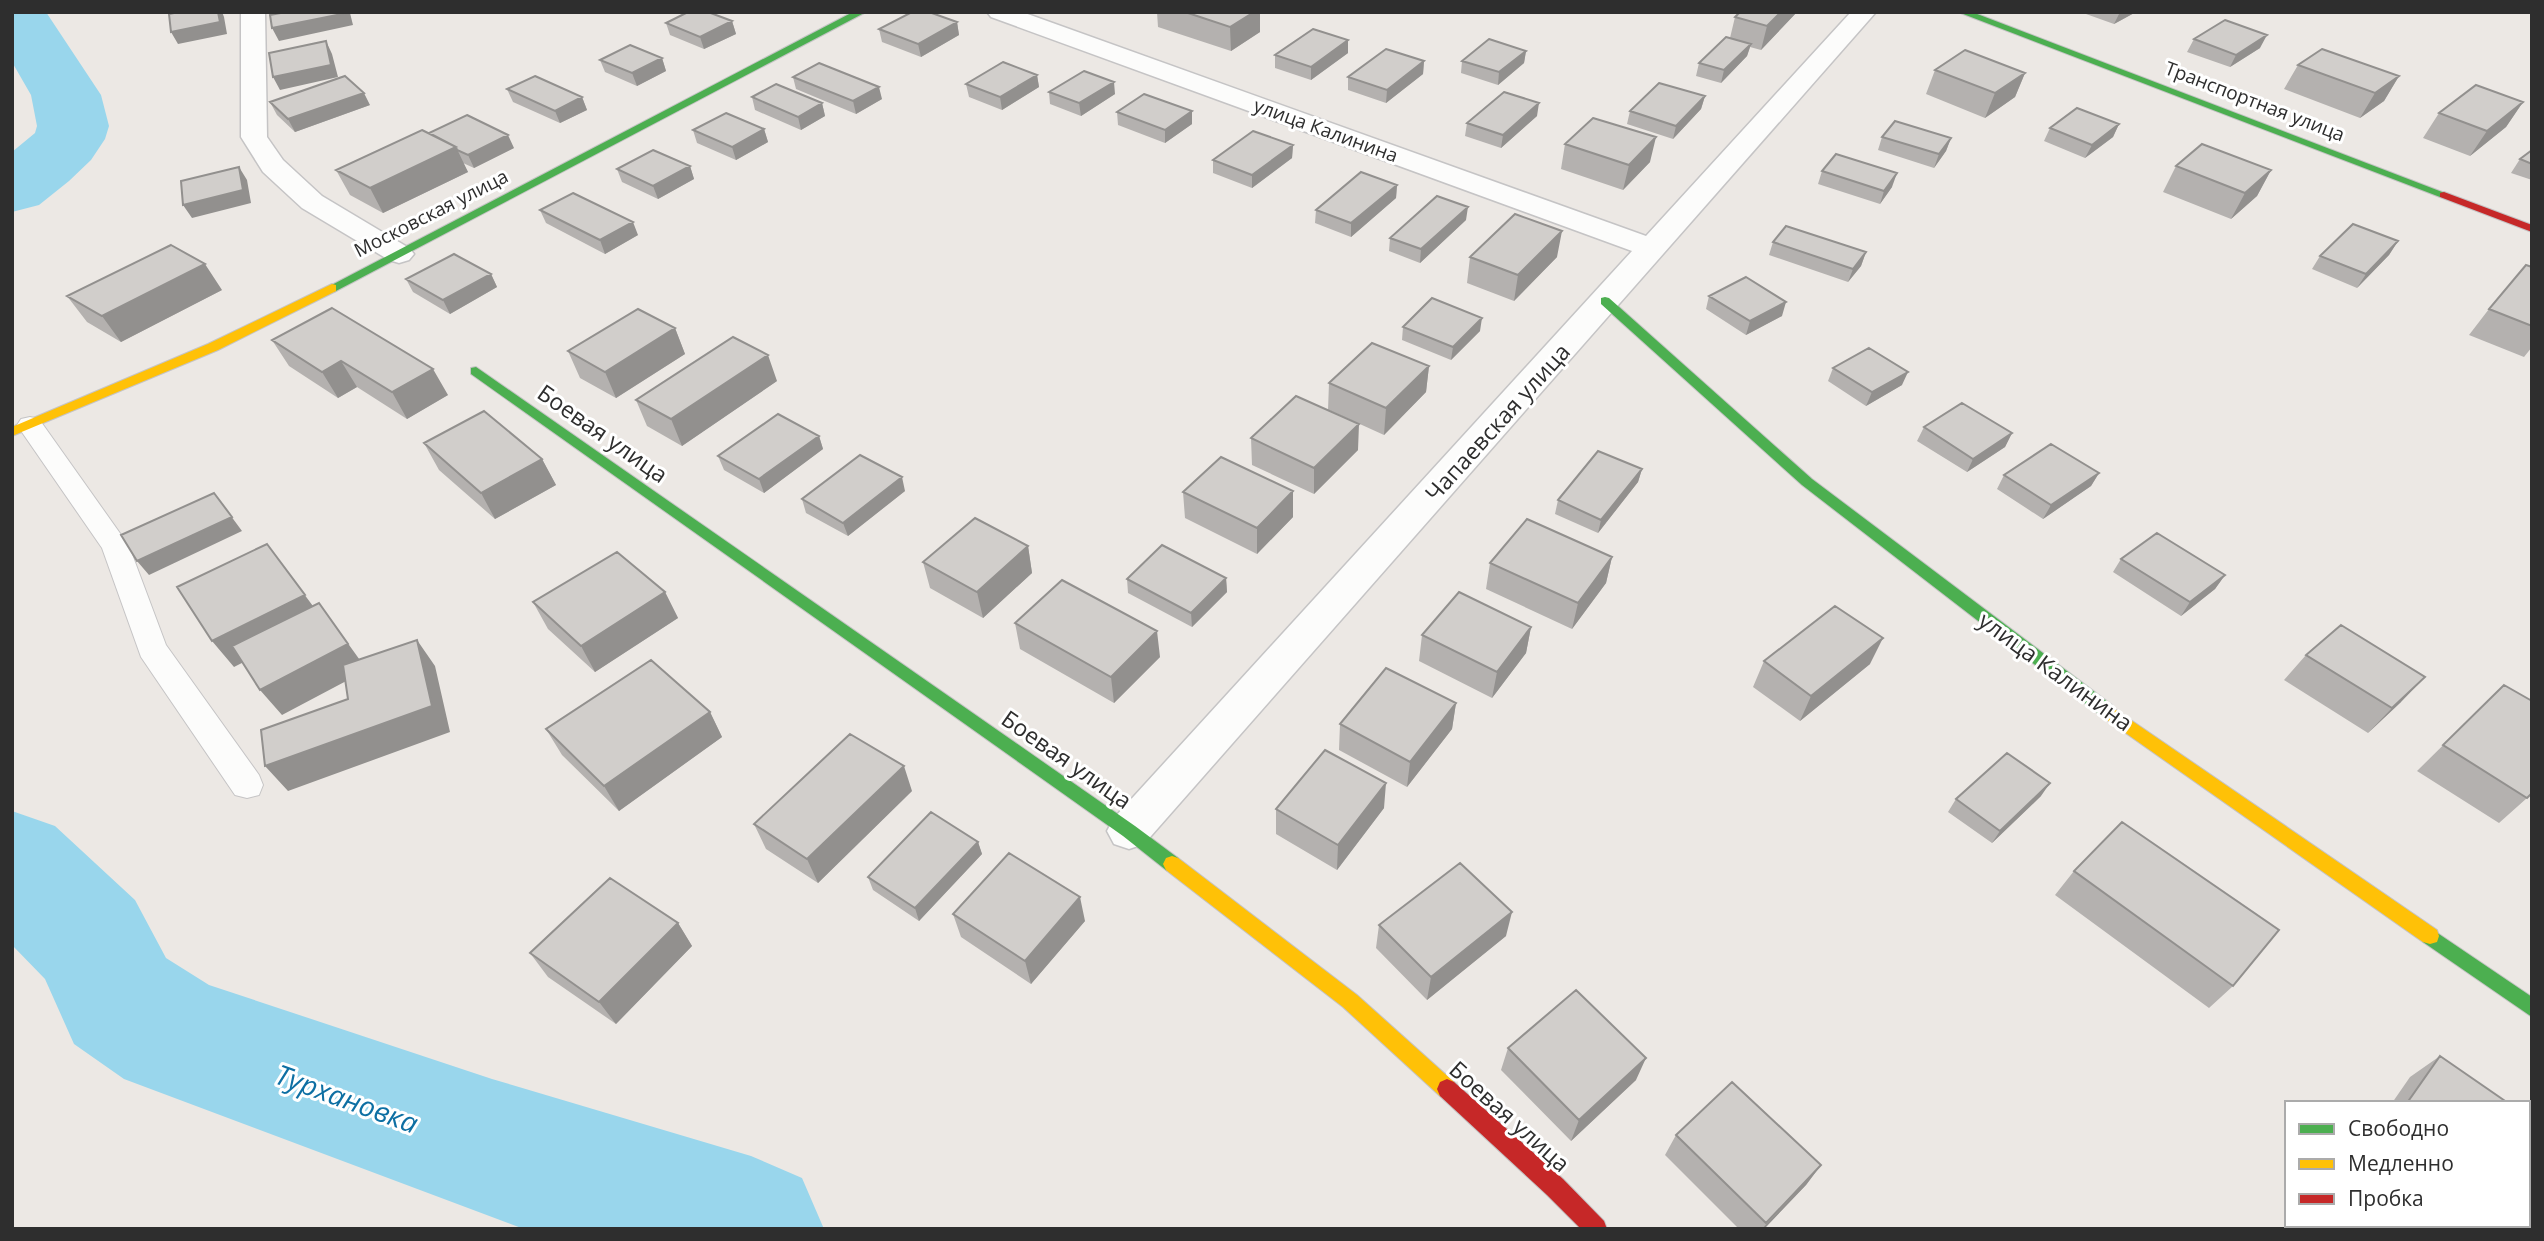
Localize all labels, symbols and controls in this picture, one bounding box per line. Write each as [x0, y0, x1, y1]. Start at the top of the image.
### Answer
street label: Транспортная улица [2161, 55, 2349, 147]
street label: улица Калинина [1250, 92, 1402, 168]
street label: Московская улица [350, 163, 512, 263]
street label: Чапаевская улица [1417, 336, 1577, 508]
street label: Боевая улица [532, 376, 674, 490]
street label: улица Калинина [1972, 604, 2140, 738]
street label: Боевая улица [996, 702, 1138, 816]
street label: Боевая улица [1443, 1053, 1577, 1179]
water label: Турхановка [270, 1055, 424, 1141]
legend [2285, 1101, 2530, 1227]
text: Свободно [2348, 1114, 2449, 1142]
text: Медленно [2348, 1149, 2454, 1177]
text: Пробка [2348, 1184, 2424, 1212]

